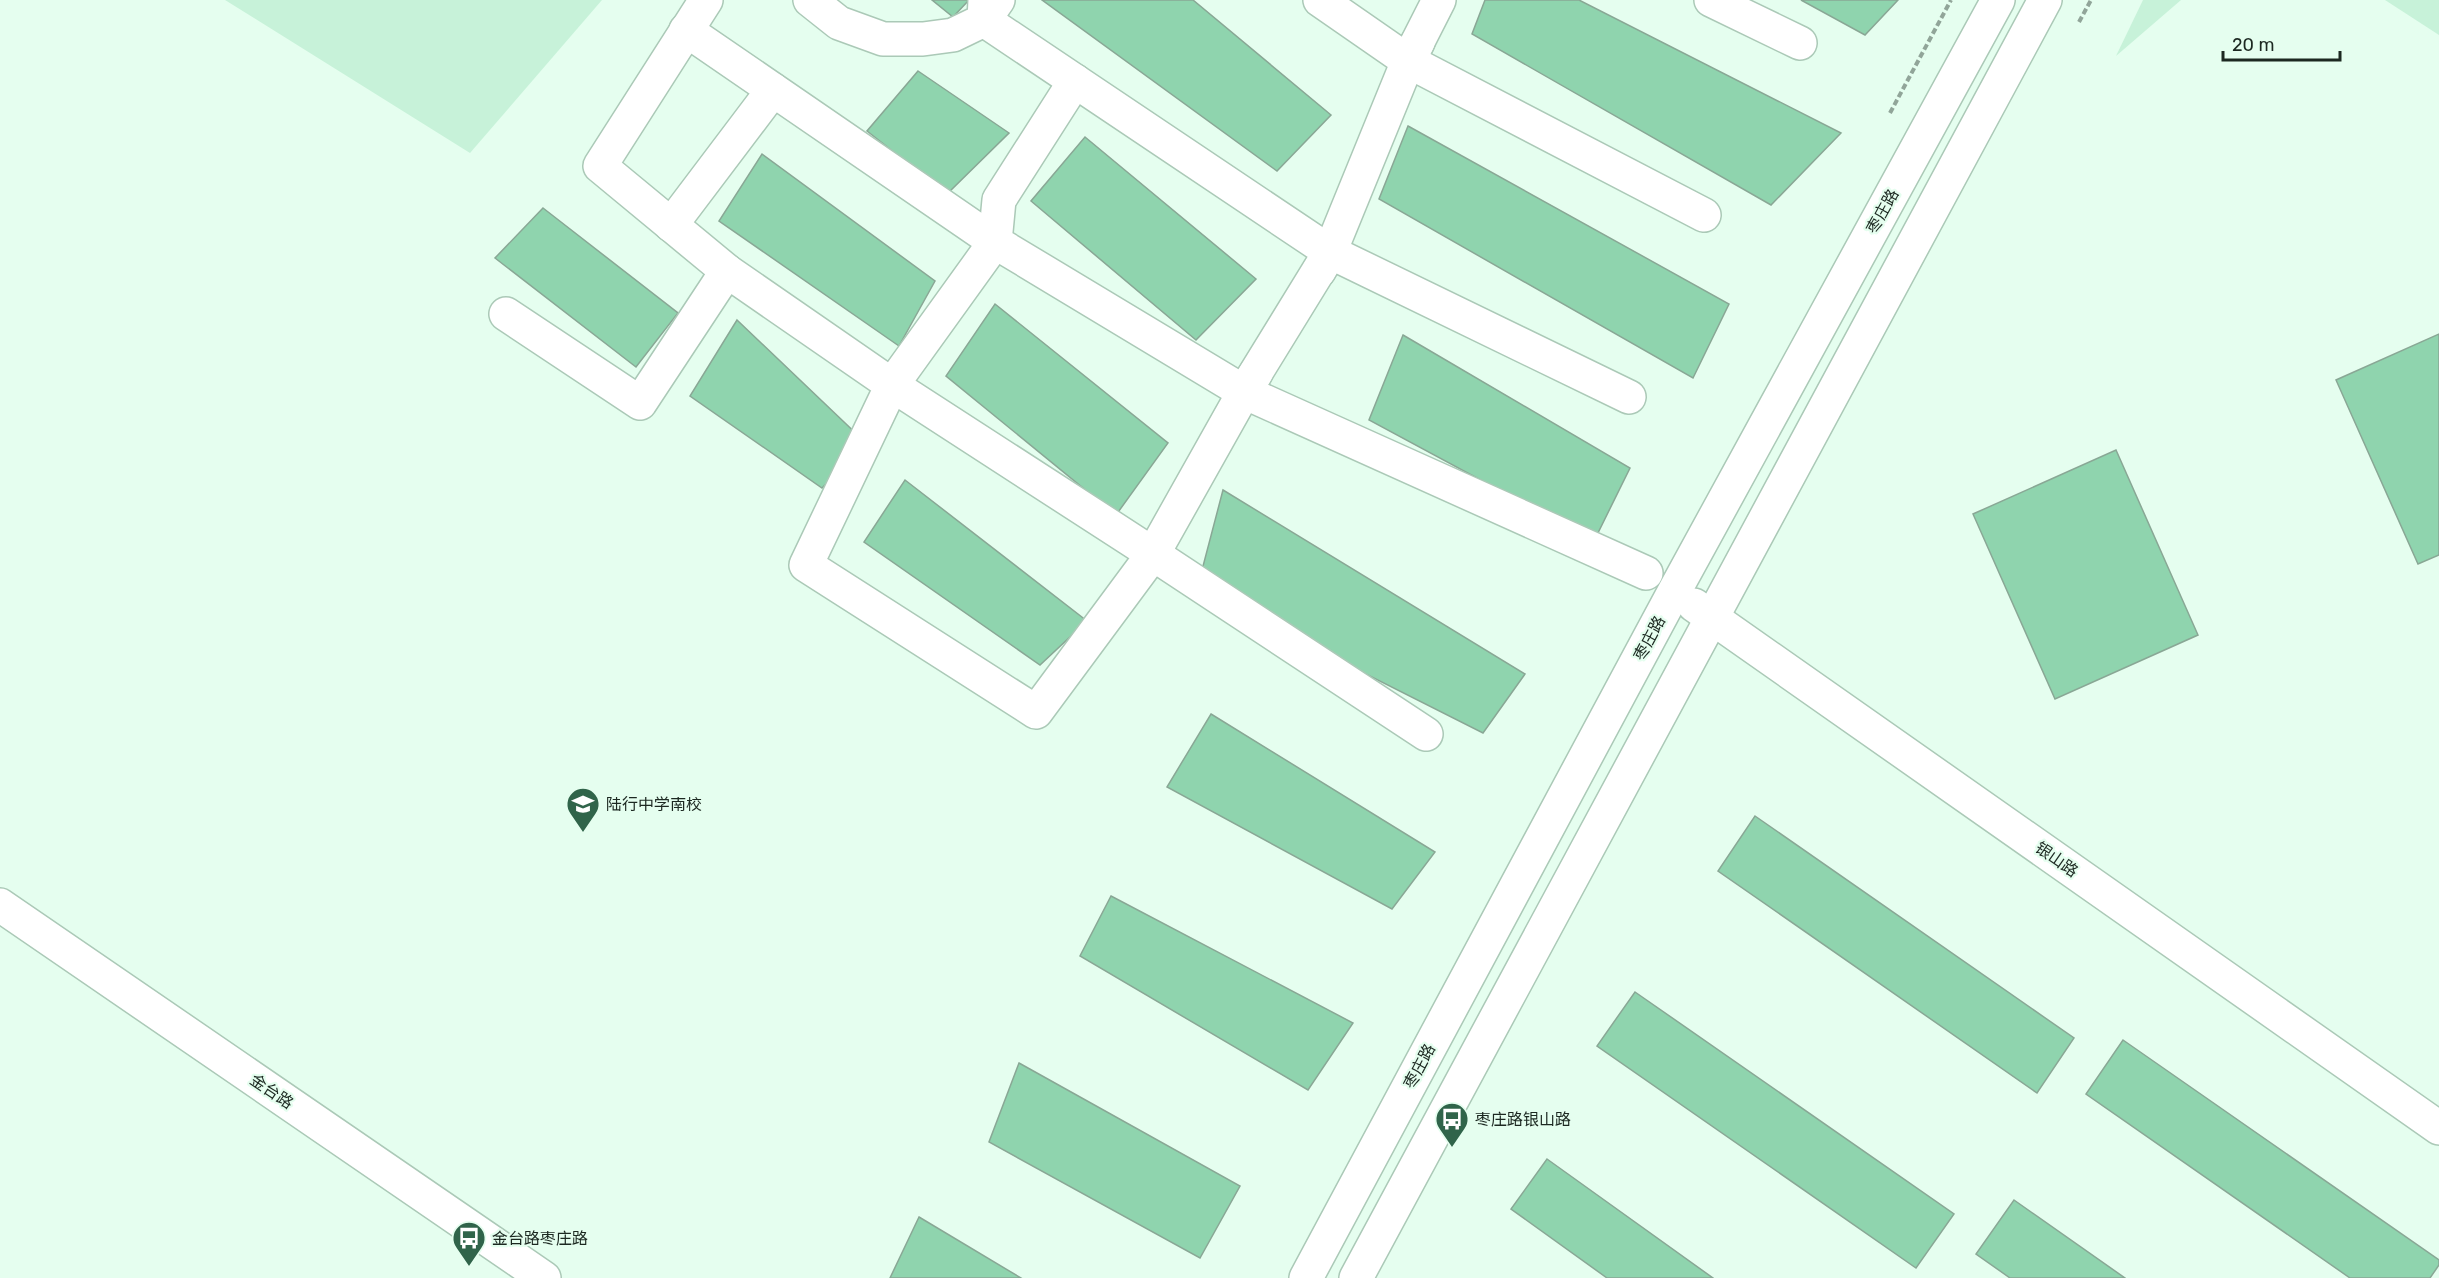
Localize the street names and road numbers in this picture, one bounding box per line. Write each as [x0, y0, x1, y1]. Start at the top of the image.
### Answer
street label: 枣庄路 [1862, 186, 1902, 237]
street label: 枣庄路 [1630, 613, 1669, 664]
street label: 银山路 [2032, 838, 2082, 881]
street label: 枣庄路 [1400, 1041, 1439, 1092]
street label: 金台路 [247, 1070, 297, 1113]

